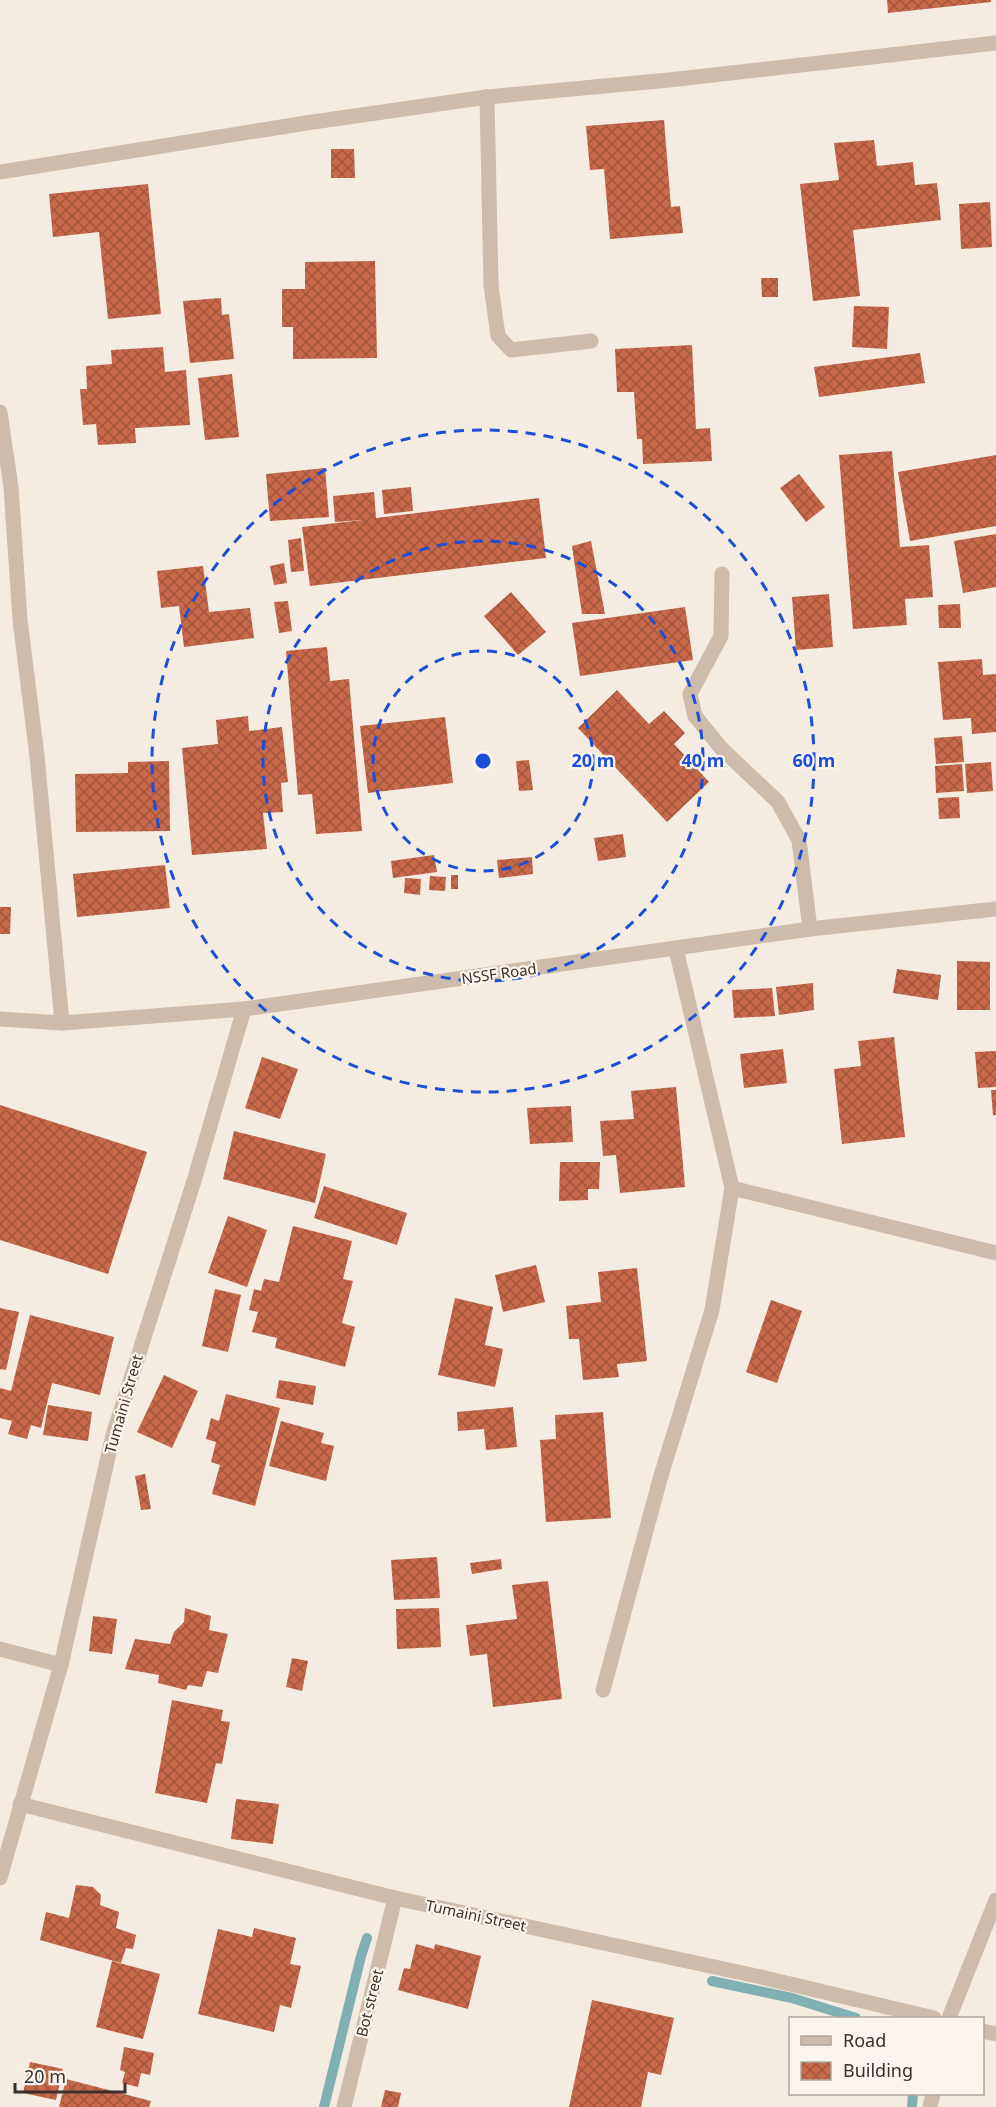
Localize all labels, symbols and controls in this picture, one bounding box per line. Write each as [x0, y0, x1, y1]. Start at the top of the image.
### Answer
text: 20 m [572, 748, 614, 772]
text: 40 m [682, 748, 724, 772]
text: 60 m [793, 748, 835, 772]
centre of rings [473, 751, 493, 771]
street label: NSSF Road [460, 958, 538, 988]
street label: Tumaini Street [99, 1351, 147, 1456]
street label: Tumaini Street [424, 1895, 529, 1936]
street label: Bot street [351, 1966, 387, 2039]
legend [789, 2017, 984, 2095]
text: Road [843, 2028, 886, 2052]
scale bar [15, 2056, 124, 2094]
text: Building [843, 2058, 913, 2082]
text: 20 m [24, 2064, 66, 2088]

